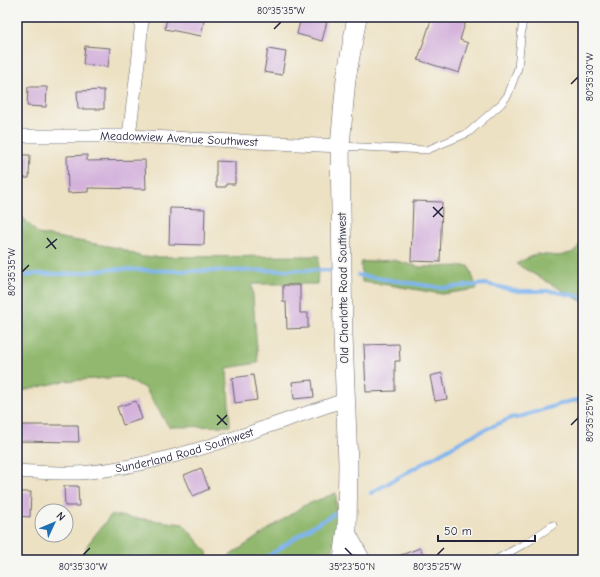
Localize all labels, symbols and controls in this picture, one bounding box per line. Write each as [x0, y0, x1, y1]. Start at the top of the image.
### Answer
text: 80°35'35"W [257, 5, 305, 17]
text: 80°35'30"W [584, 52, 596, 101]
street label: Meadowview Avenue Southwest [100, 129, 259, 149]
street label: Old Charlotte Road Southwest [335, 212, 351, 364]
text: 80°35'35"W [6, 248, 18, 296]
text: 80°35'25"W [584, 394, 596, 442]
street label: Sunderland Road Southwest [114, 425, 256, 476]
north arrow [34, 503, 74, 543]
text: N [54, 509, 68, 524]
scale bar [438, 517, 535, 543]
text: 50 m [444, 524, 472, 538]
text: 80°35'30"W [59, 561, 108, 573]
text: 35°23'50"N [329, 561, 375, 573]
text: 80°35'25"W [413, 561, 461, 573]

